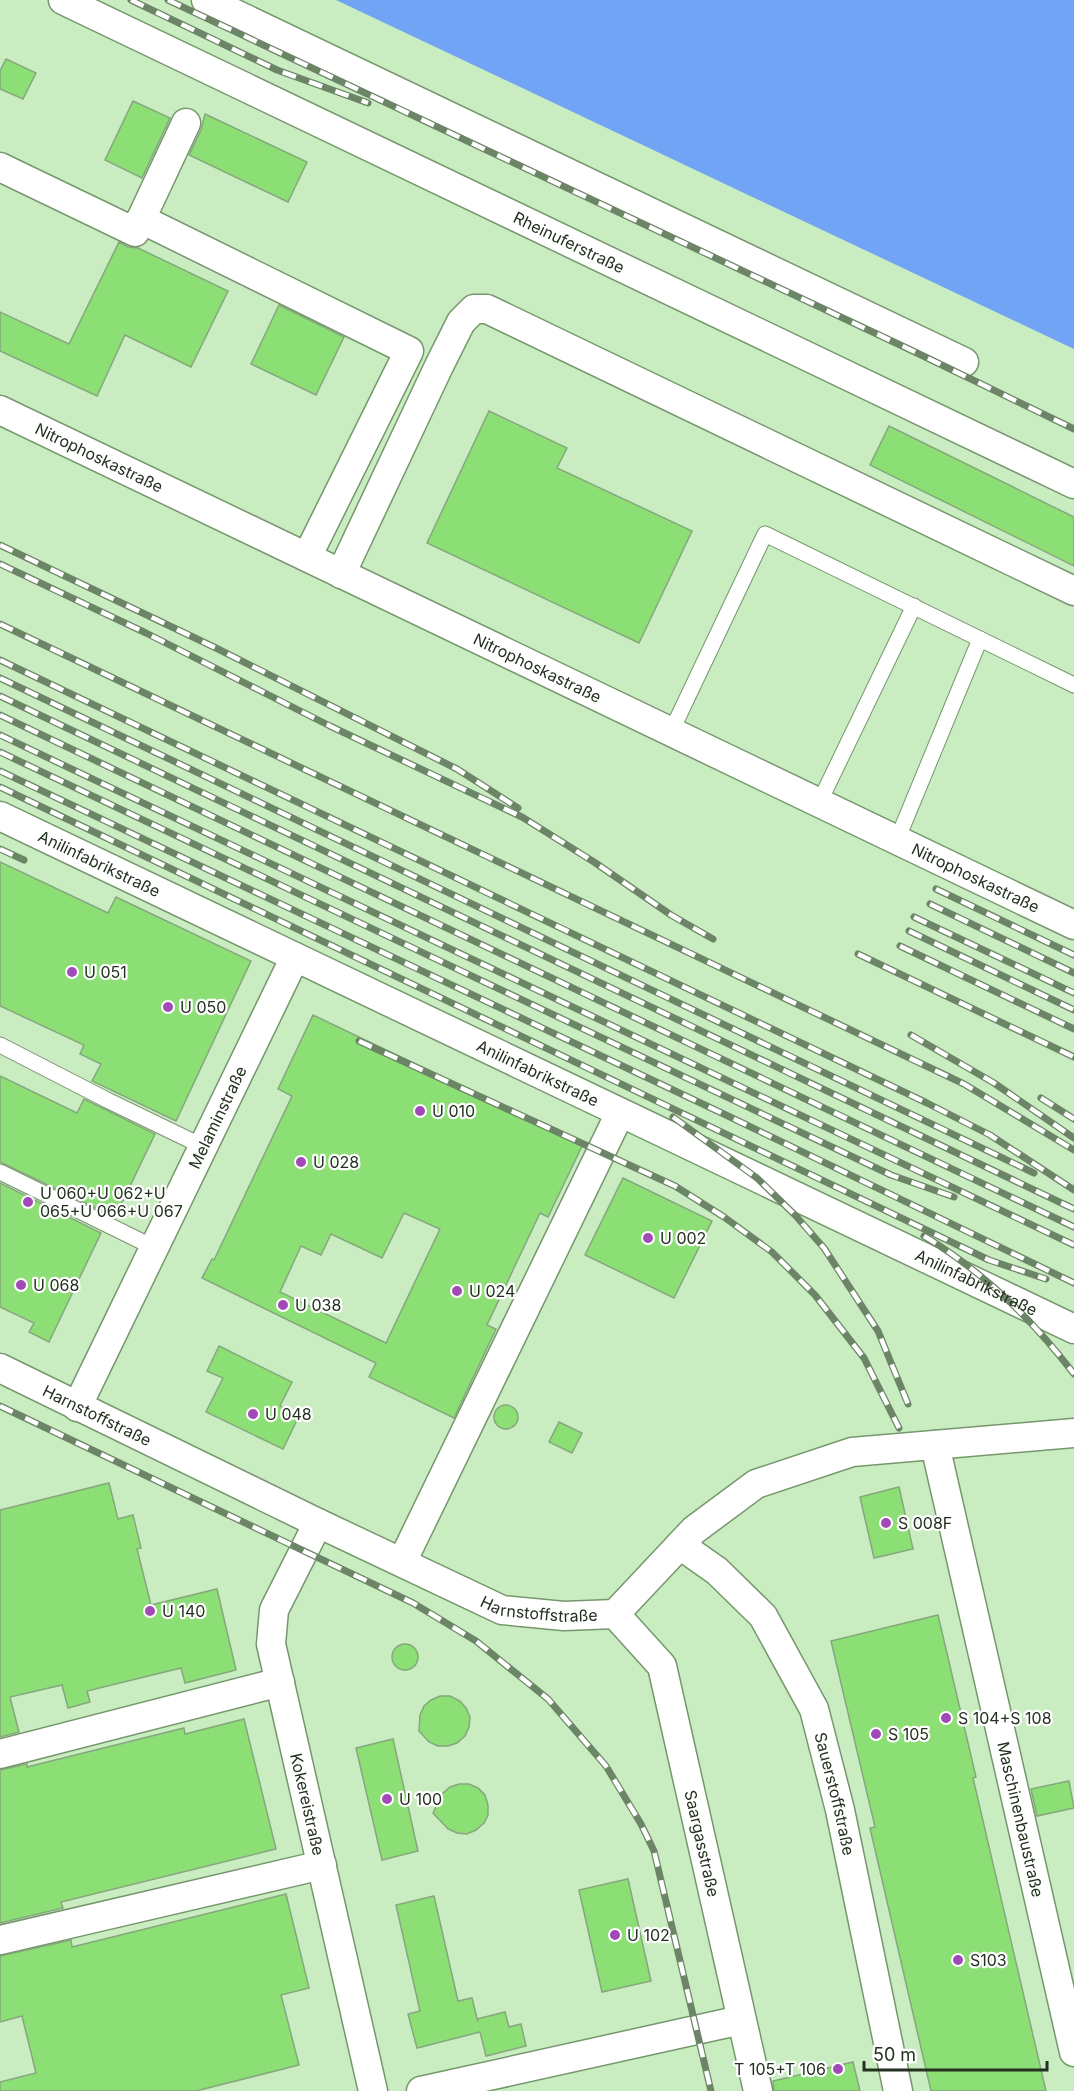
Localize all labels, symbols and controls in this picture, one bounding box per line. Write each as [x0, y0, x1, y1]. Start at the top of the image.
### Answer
street label: Rheinuferstraße [510, 207, 628, 277]
street label: Nitrophoskastraße [32, 418, 166, 497]
street label: Nitrophoskastraße [470, 629, 605, 707]
street label: Anilinfabrikstraße [35, 826, 164, 901]
street label: Nitrophoskastraße [908, 839, 1043, 917]
place label: U 051 [84, 962, 127, 982]
marker: U 051 [65, 965, 79, 979]
place label: U 050 [180, 997, 226, 1017]
marker: U 050 [161, 1000, 175, 1014]
street label: Anilinfabrikstraße [474, 1035, 602, 1111]
street label: Melaminstraße [184, 1063, 251, 1172]
place label: U 010 [432, 1101, 475, 1121]
marker: U 010 [413, 1104, 427, 1118]
place label: U 028 [313, 1152, 359, 1172]
marker: U 028 [294, 1155, 308, 1169]
place label: U 060+U 062+U 065+U 066+U 067 [40, 1183, 183, 1221]
marker: U 060+U 062+U 065+U 066+U 067 [21, 1195, 35, 1209]
place label: U 002 [660, 1228, 706, 1248]
marker: U 002 [641, 1231, 655, 1245]
street label: Anilinfabrikstraße [912, 1245, 1041, 1320]
place label: U 068 [33, 1275, 79, 1295]
marker: U 068 [14, 1278, 28, 1292]
place label: U 024 [469, 1281, 515, 1301]
marker: U 024 [450, 1284, 464, 1298]
place label: U 038 [295, 1295, 341, 1315]
marker: U 038 [276, 1298, 290, 1312]
street label: Harnstoffstraße [39, 1380, 155, 1450]
place label: U 048 [265, 1404, 312, 1424]
marker: U 048 [246, 1407, 260, 1421]
place label: S 008F [898, 1513, 952, 1533]
marker: S 008F [879, 1516, 893, 1530]
street label: Harnstoffstraße [477, 1591, 598, 1626]
place label: U 140 [162, 1601, 205, 1621]
marker: U 140 [143, 1604, 157, 1618]
place label: S 104+S 108 [958, 1708, 1052, 1728]
marker: S 104+S 108 [939, 1711, 953, 1725]
place label: S 105 [888, 1724, 929, 1744]
marker: S 105 [869, 1727, 883, 1741]
street label: Sauerstoffstraße [810, 1730, 859, 1857]
street label: Maschinenbaustraße [993, 1740, 1048, 1899]
street label: Kokereistraße [286, 1751, 329, 1857]
street label: Saargasstraße [680, 1788, 724, 1899]
place label: U 100 [399, 1789, 442, 1809]
marker: U 100 [380, 1792, 394, 1806]
place label: U 102 [627, 1925, 670, 1945]
marker: U 102 [608, 1928, 622, 1942]
place label: S103 [970, 1950, 1007, 1970]
marker: S103 [951, 1953, 965, 1967]
scale bar [864, 2034, 1047, 2072]
text: 50 m [873, 2044, 916, 2065]
place label: T 105+T 106 [734, 2059, 826, 2079]
marker: T 105+T 106 [831, 2062, 845, 2076]

